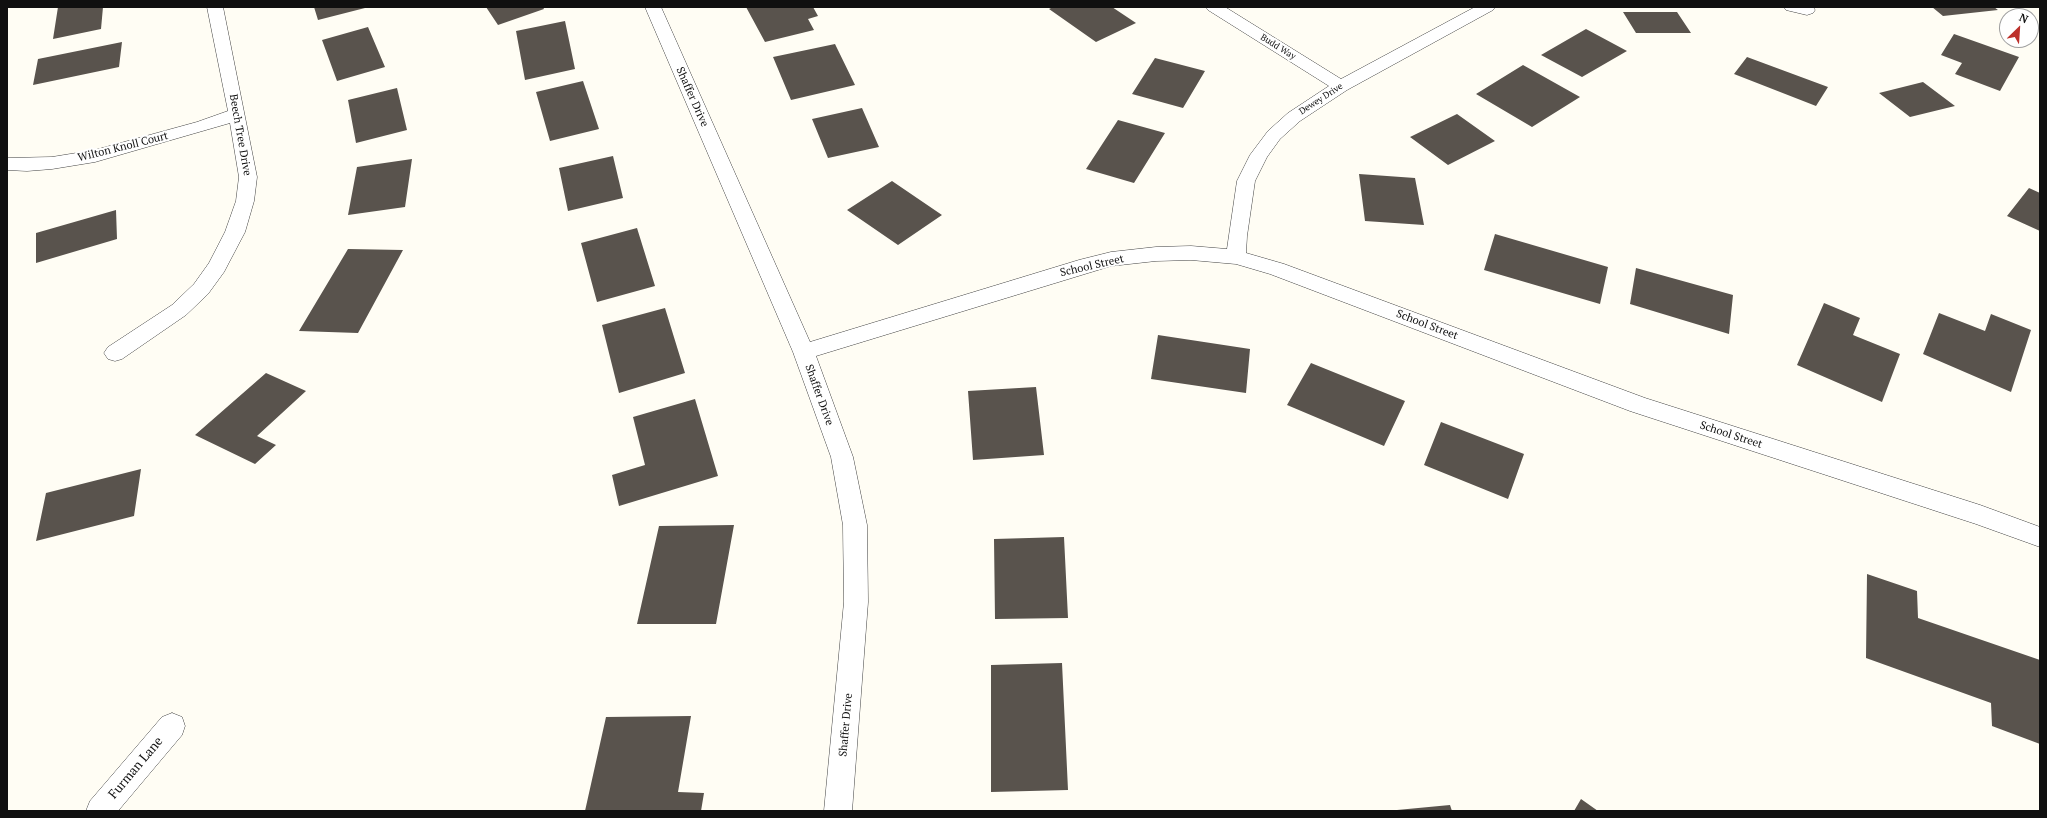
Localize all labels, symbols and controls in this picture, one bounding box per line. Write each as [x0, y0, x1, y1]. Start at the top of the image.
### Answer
north arrow [1999, 8, 2039, 48]
text: N [2017, 10, 2030, 26]
street label: Budd Way [1258, 32, 1298, 62]
street label: Shaffer Drive [673, 65, 711, 129]
street label: Dewey Drive [1297, 81, 1345, 117]
street label: Beech Tree Drive [226, 93, 254, 177]
street label: Wilton Knoll Court [76, 129, 170, 165]
street label: School Street [1059, 252, 1125, 280]
street label: School Street [1394, 307, 1460, 343]
street label: Shaffer Drive [802, 363, 836, 427]
street label: School Street [1698, 419, 1764, 451]
street label: Shaffer Drive [837, 693, 855, 757]
street label: Furman Lane [106, 734, 166, 802]

